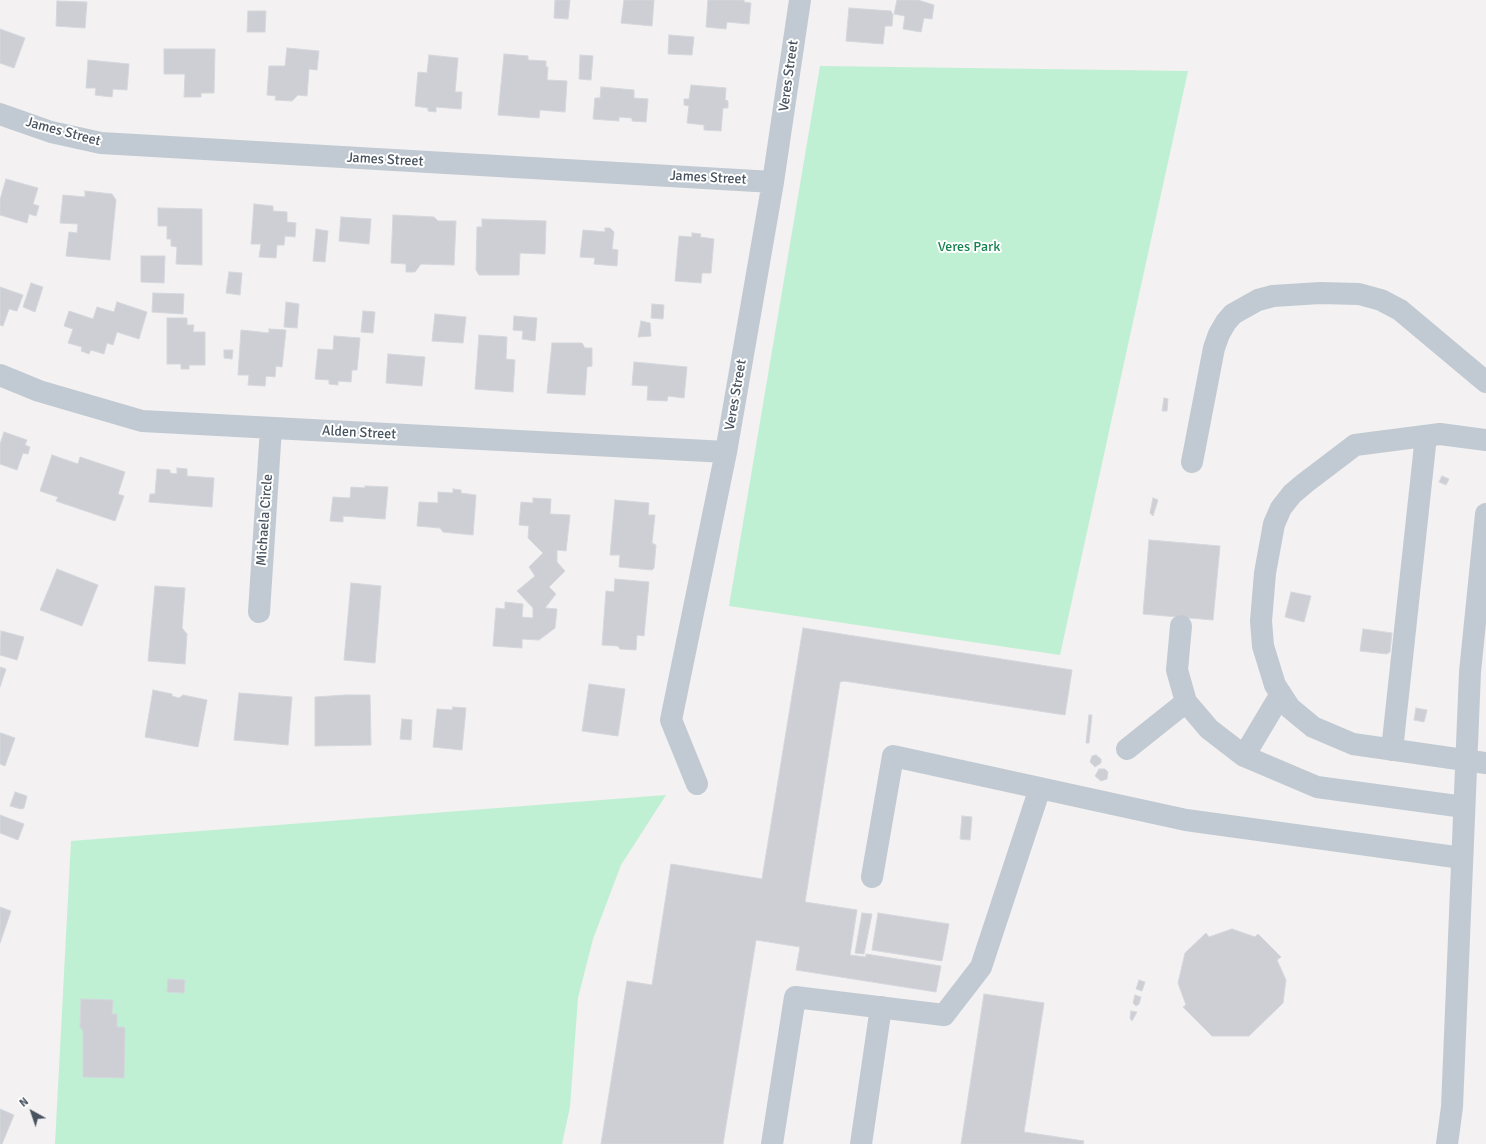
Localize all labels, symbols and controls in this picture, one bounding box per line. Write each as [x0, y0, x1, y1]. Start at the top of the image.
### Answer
street label: Veres Street [776, 39, 802, 113]
street label: James Street [24, 114, 102, 150]
street label: James Street [346, 150, 424, 170]
street label: James Street [669, 168, 747, 188]
park label: Veres Park [938, 239, 1000, 255]
street label: Veres Street [721, 358, 751, 432]
street label: Alden Street [322, 423, 396, 443]
street label: Michaela Circle [253, 473, 277, 567]
north arrow [12, 1092, 52, 1132]
text: N [17, 1095, 31, 1110]

